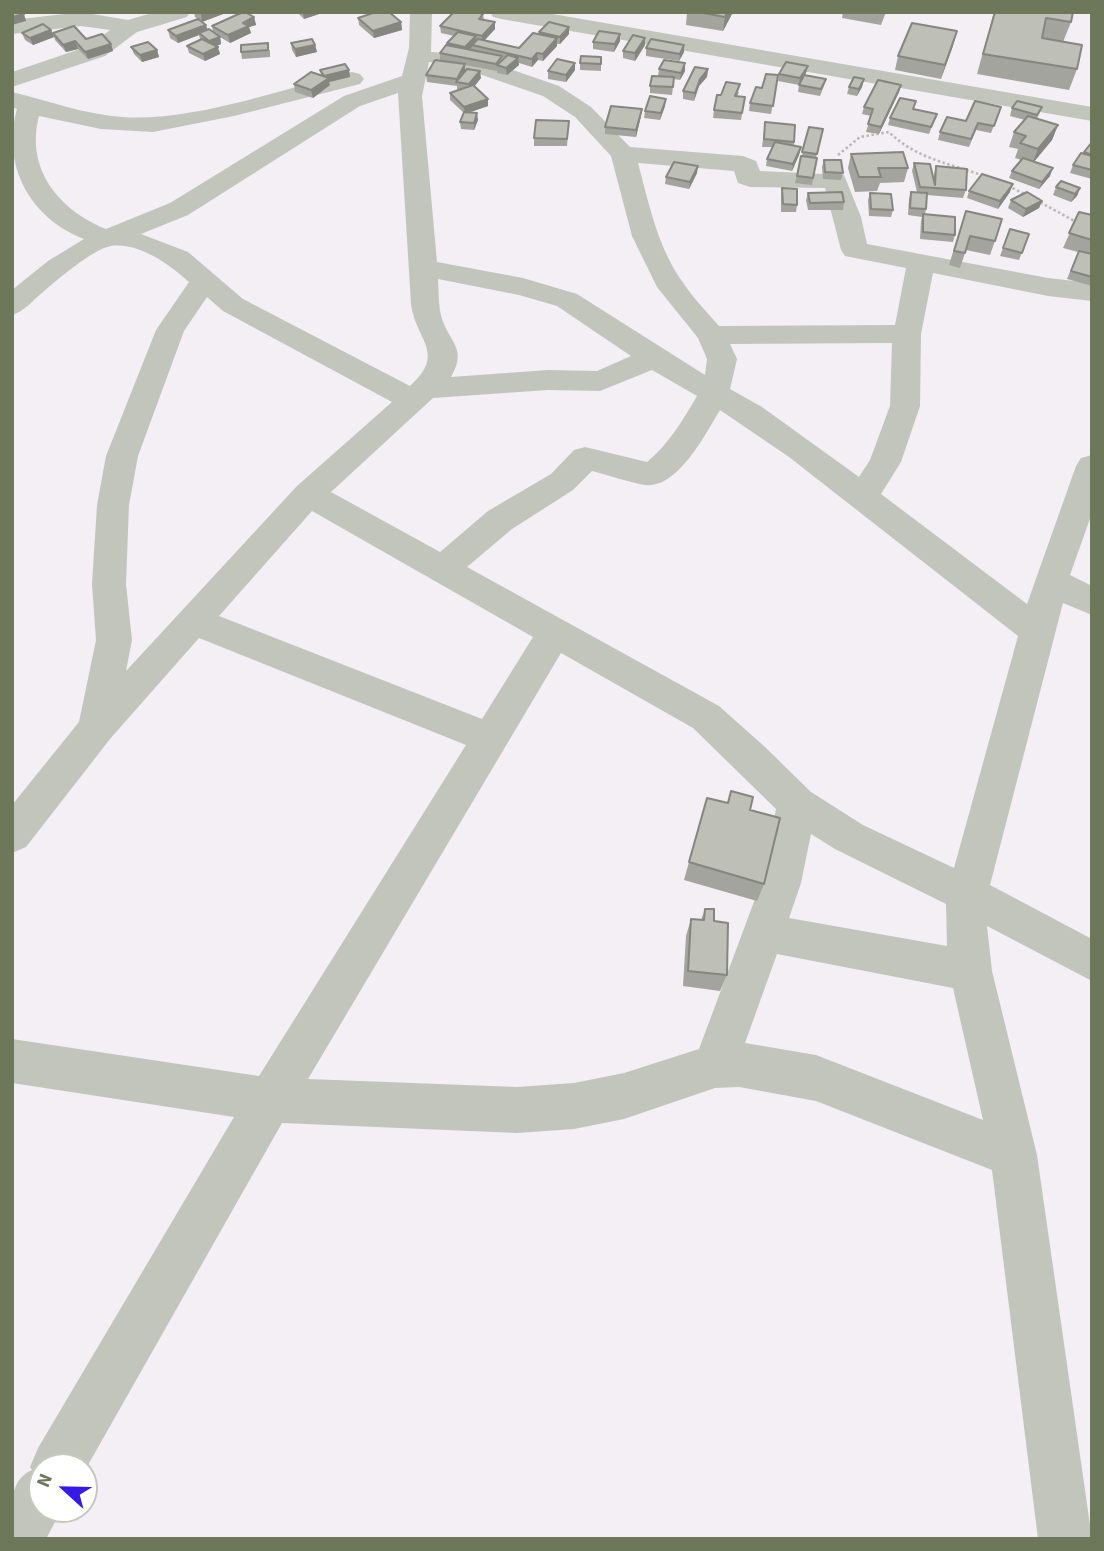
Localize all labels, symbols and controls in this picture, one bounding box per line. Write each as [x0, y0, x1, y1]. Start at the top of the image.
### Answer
north arrow [28, 1453, 98, 1523]
text: N [30, 1470, 60, 1492]

